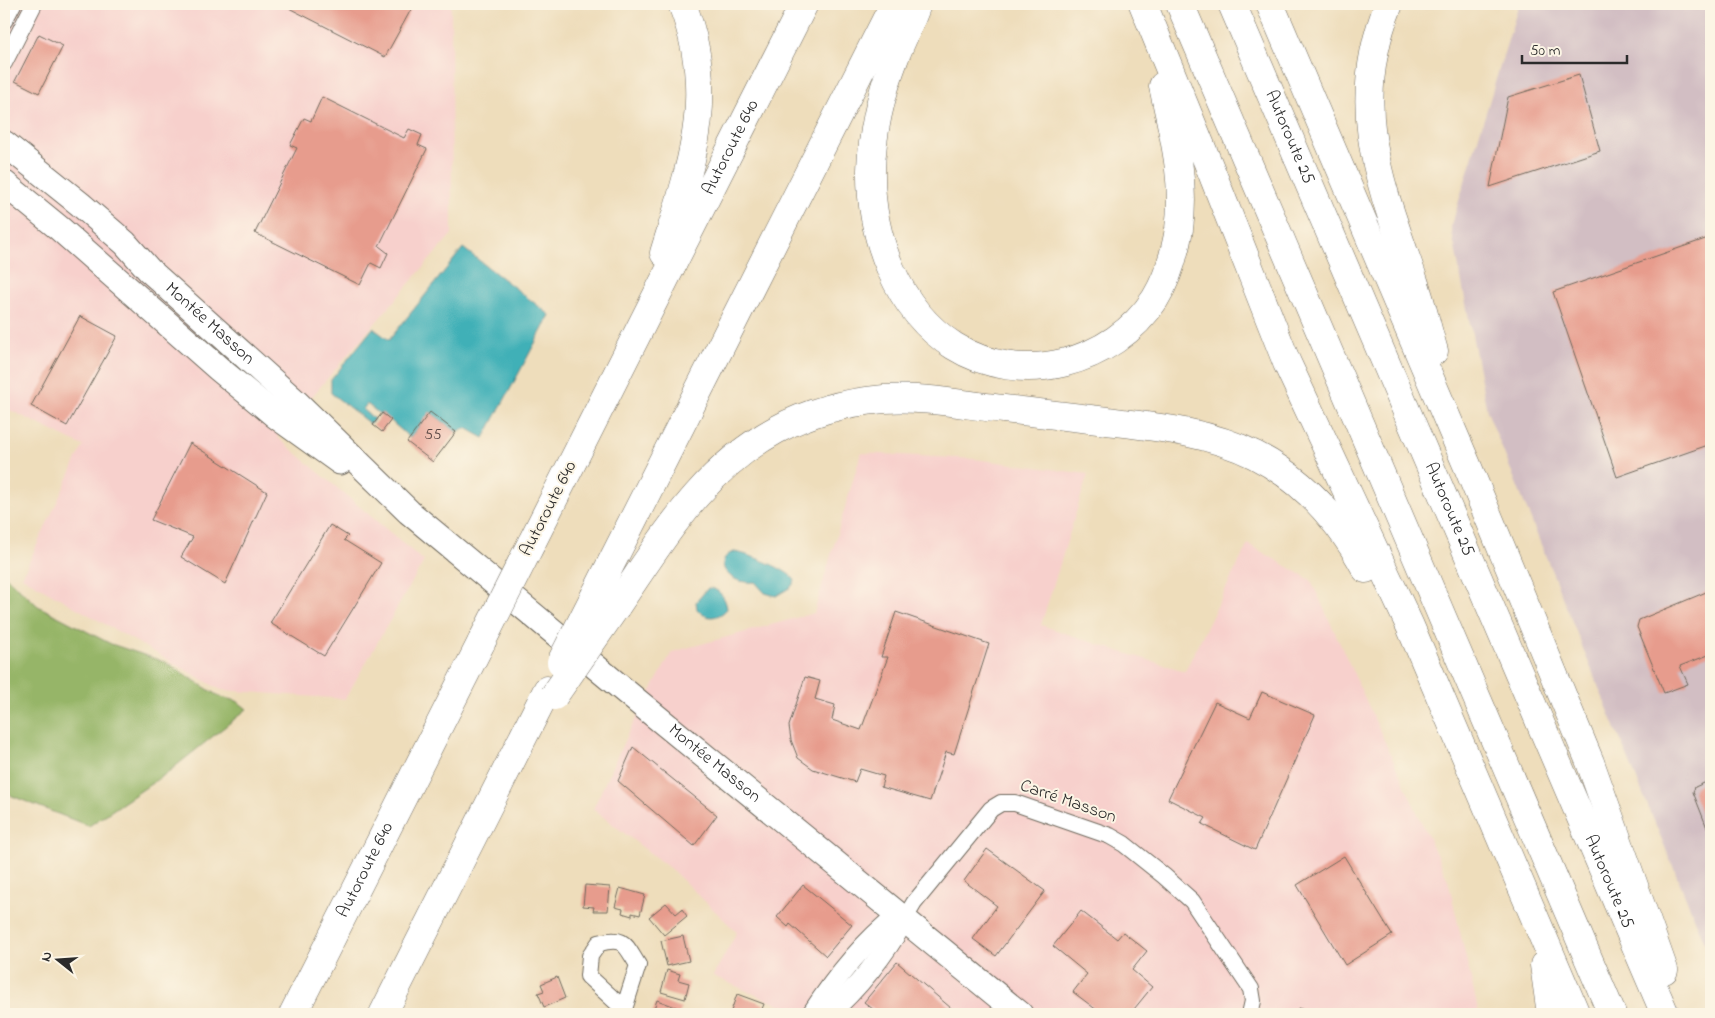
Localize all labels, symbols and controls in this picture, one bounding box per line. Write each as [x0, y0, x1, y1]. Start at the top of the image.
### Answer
scale bar [1522, 32, 1628, 64]
text: 50 m [1530, 40, 1561, 62]
street label: Autoroute 25 [1258, 86, 1321, 188]
street label: Autoroute 640 [696, 95, 766, 200]
street label: Montée Masson [158, 277, 260, 372]
house number: 55 [424, 424, 442, 446]
street label: Autoroute 640 [514, 457, 584, 561]
street label: Autoroute 25 [1417, 458, 1480, 561]
street label: Montée Masson [662, 718, 766, 810]
street label: Carré Masson [1016, 773, 1120, 831]
street label: Autoroute 640 [331, 818, 401, 923]
street label: Autoroute 25 [1577, 831, 1640, 933]
north arrow [32, 936, 82, 986]
text: N [36, 949, 58, 964]

